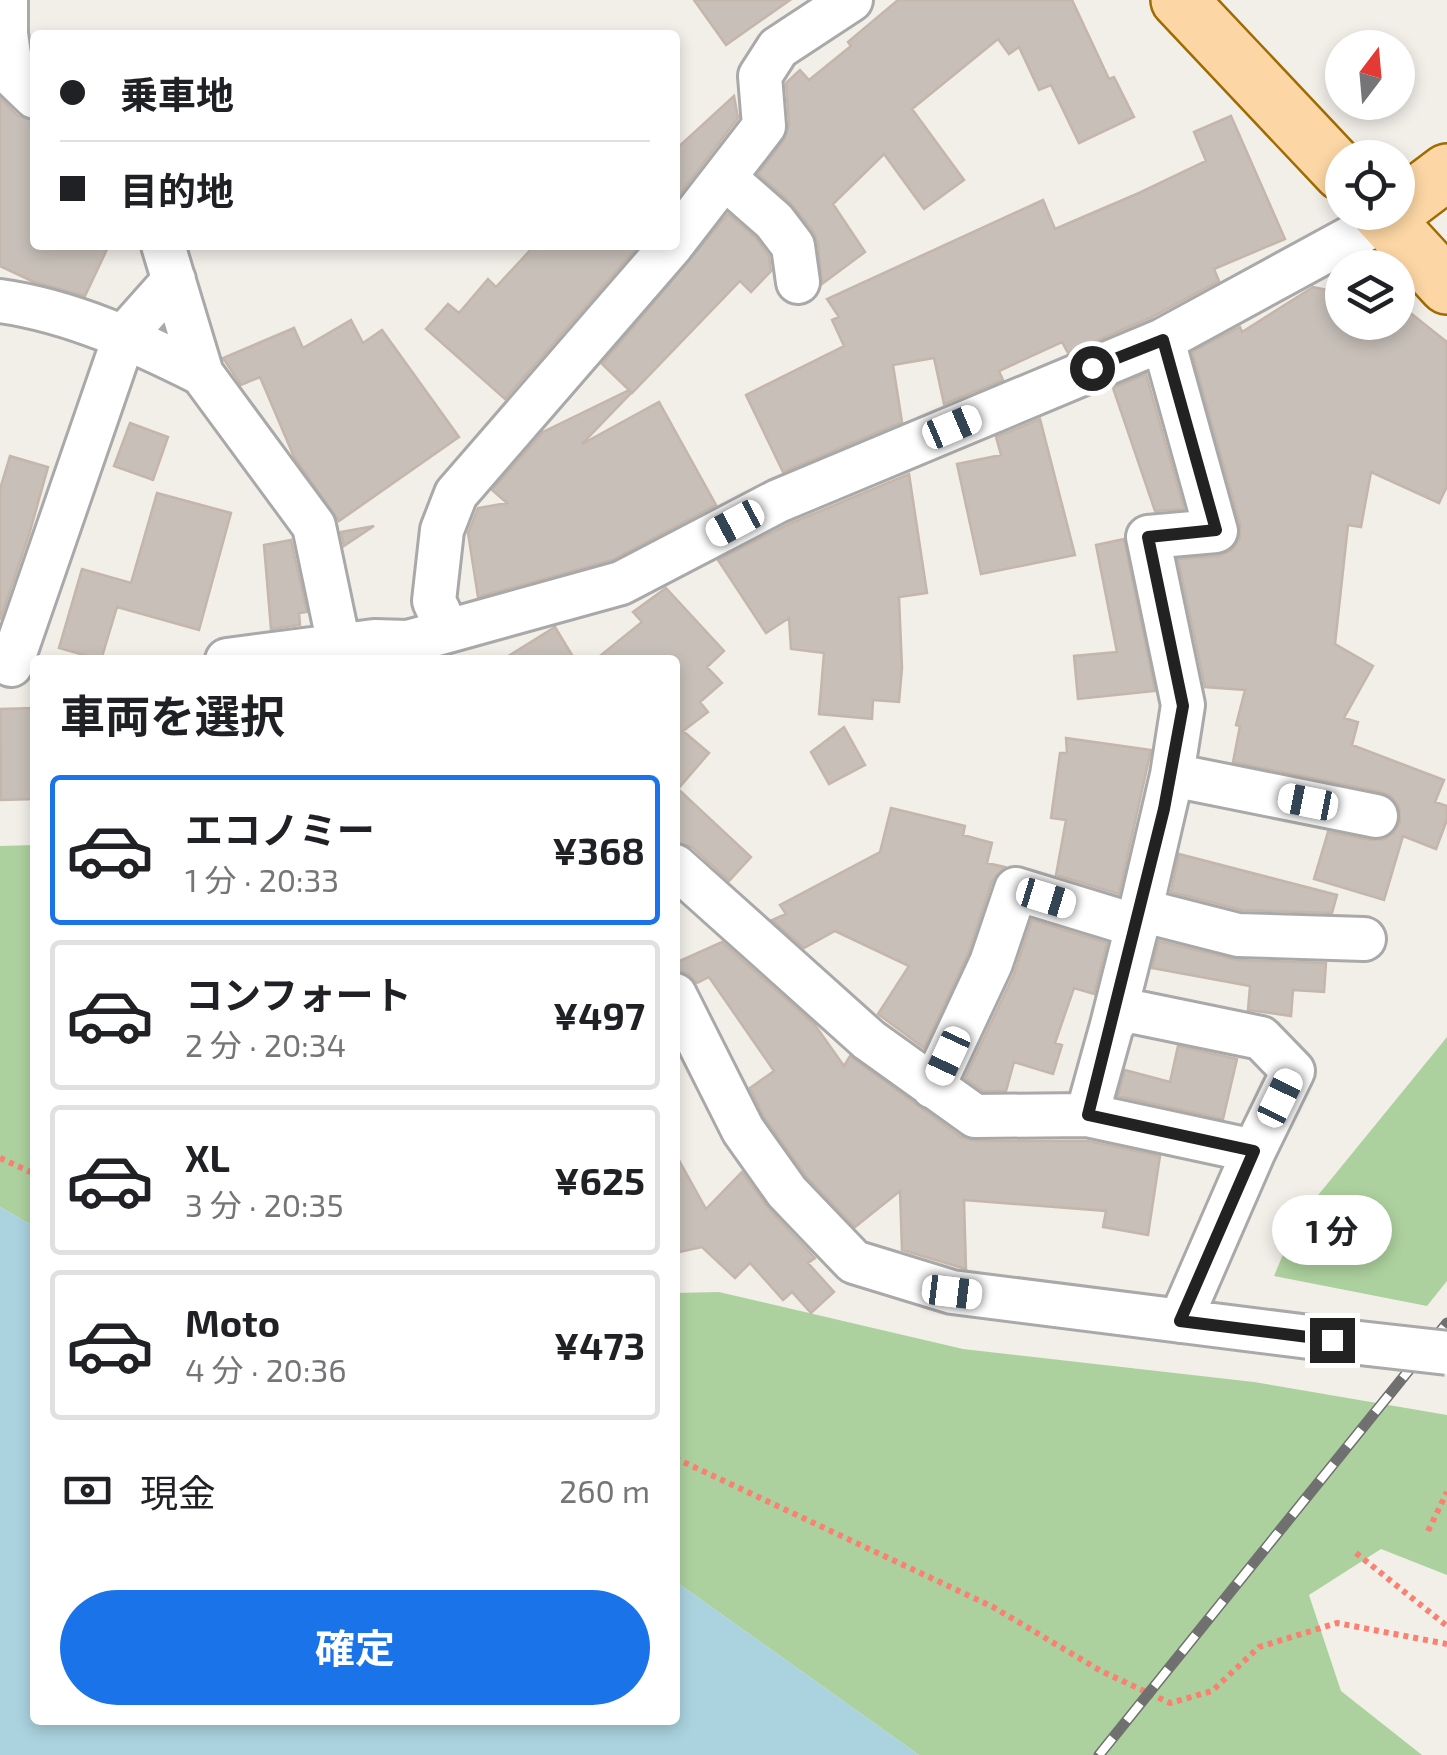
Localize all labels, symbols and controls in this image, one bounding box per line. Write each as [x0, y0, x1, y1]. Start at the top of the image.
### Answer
north arrow [1325, 30, 1415, 120]
map controls [1325, 30, 1415, 340]
text: 乗車地 [120, 71, 234, 117]
button: locate [1325, 140, 1415, 230]
text: 目的地 [120, 167, 234, 213]
button: layers [1325, 250, 1415, 340]
route start [1070, 346, 1115, 391]
car [919, 401, 985, 453]
car [701, 496, 769, 550]
text: 車両を選択 [60, 688, 285, 742]
car [1276, 782, 1340, 822]
icon: car [65, 805, 155, 895]
text: エコノミー [185, 806, 375, 852]
text: ¥368 [552, 827, 645, 873]
text: 1 分 · 20:33 [185, 860, 339, 898]
car [1013, 875, 1079, 921]
icon: car [65, 970, 155, 1060]
text: コンフォート [185, 971, 412, 1017]
text: ¥497 [553, 992, 645, 1038]
car [922, 1022, 974, 1090]
text: 2 分 · 20:34 [185, 1025, 346, 1063]
car [1253, 1064, 1307, 1132]
text: XL [185, 1134, 230, 1180]
icon: car [65, 1135, 155, 1225]
text: ¥625 [554, 1157, 645, 1203]
text: 3 分 · 20:35 [185, 1185, 344, 1223]
callout: 1 分 [1272, 1195, 1392, 1265]
text: 1 分 [1306, 1211, 1358, 1249]
car [920, 1273, 984, 1311]
text: Moto [185, 1299, 280, 1345]
icon: car [65, 1300, 155, 1390]
route end [1310, 1318, 1355, 1363]
text: ¥473 [554, 1322, 645, 1368]
text: 4 分 · 20:36 [185, 1350, 347, 1388]
icon: cash [60, 1463, 115, 1518]
text: 現金 [140, 1469, 216, 1515]
text: 260 m [559, 1471, 650, 1509]
button: 確定 [60, 1590, 650, 1705]

